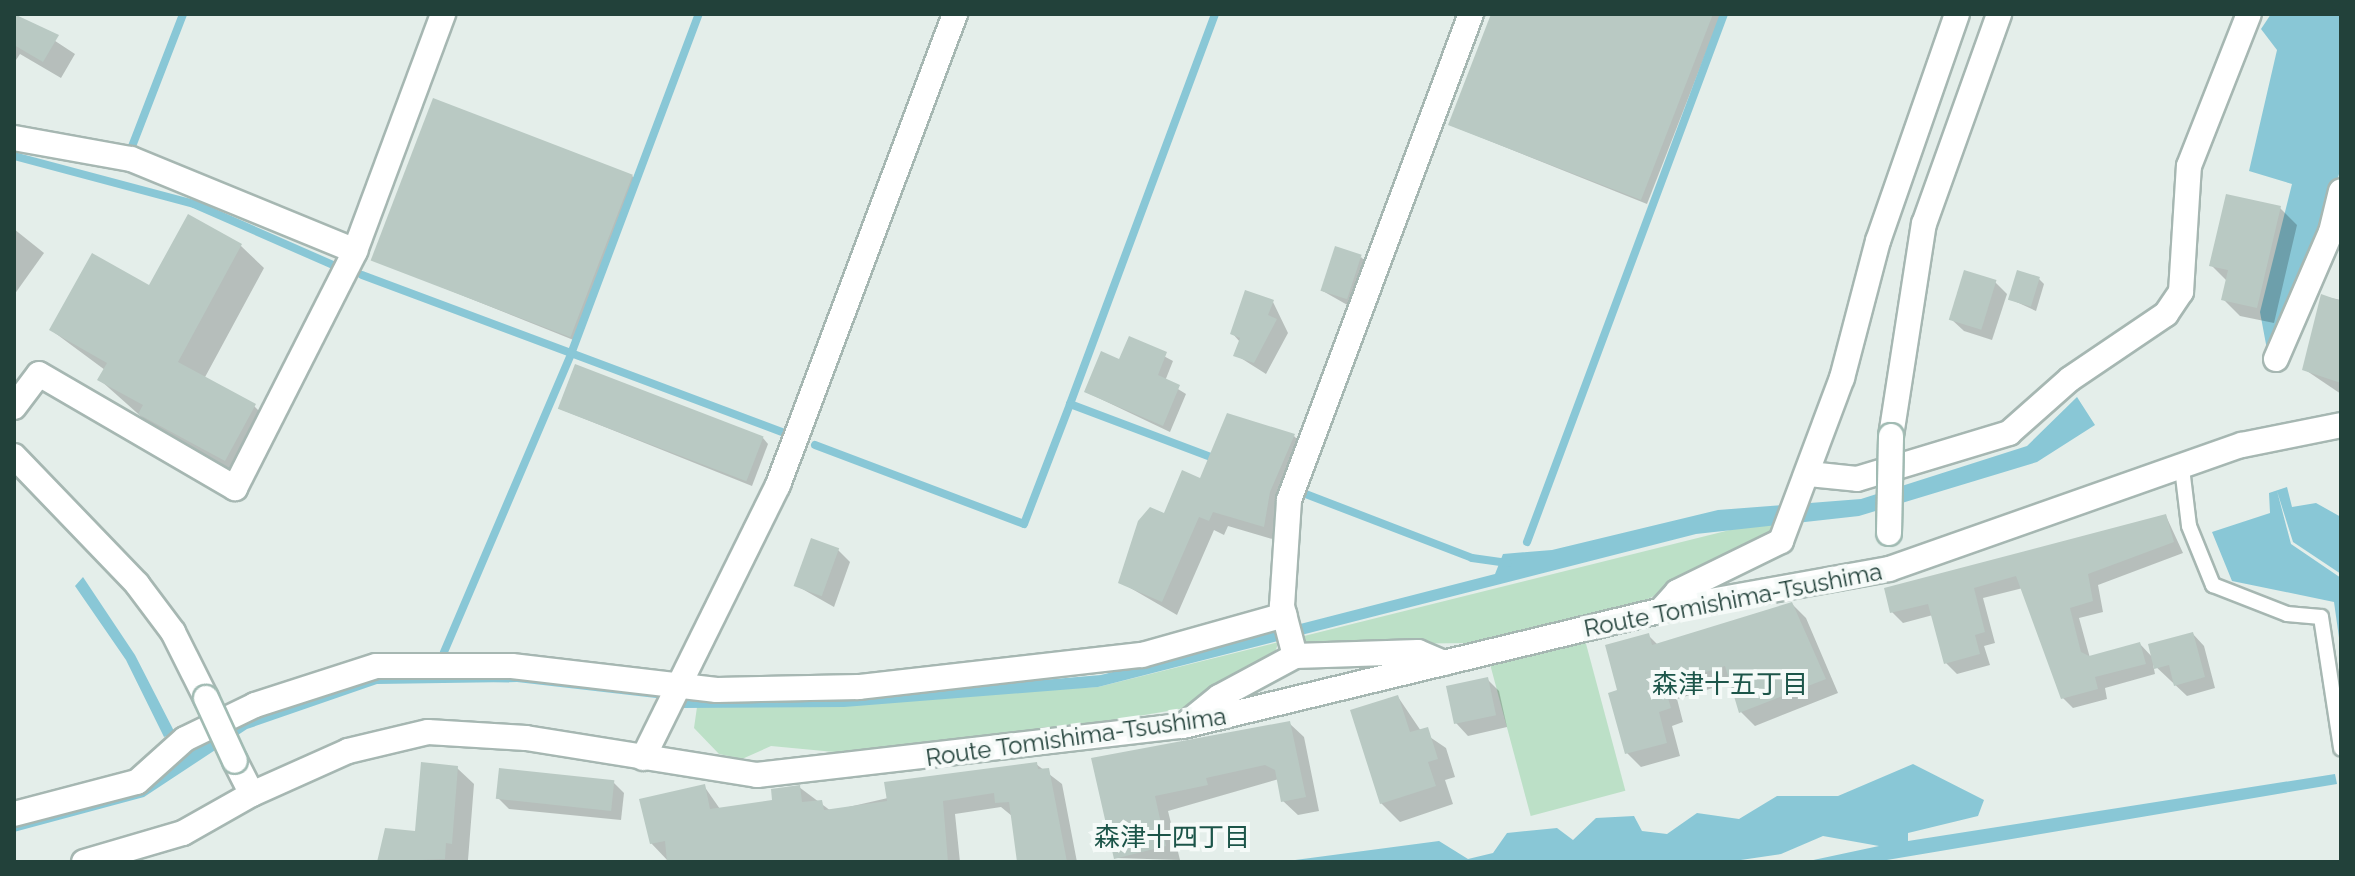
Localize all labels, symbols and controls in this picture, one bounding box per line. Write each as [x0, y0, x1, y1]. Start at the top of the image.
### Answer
street label: Route Tomishima-Tsushima [1581, 557, 1885, 643]
district label: 森津十五丁目 [1652, 669, 1808, 701]
street label: Route Tomishima-Tsushima [924, 702, 1228, 772]
district label: 森津十四丁目 [1094, 822, 1250, 854]

